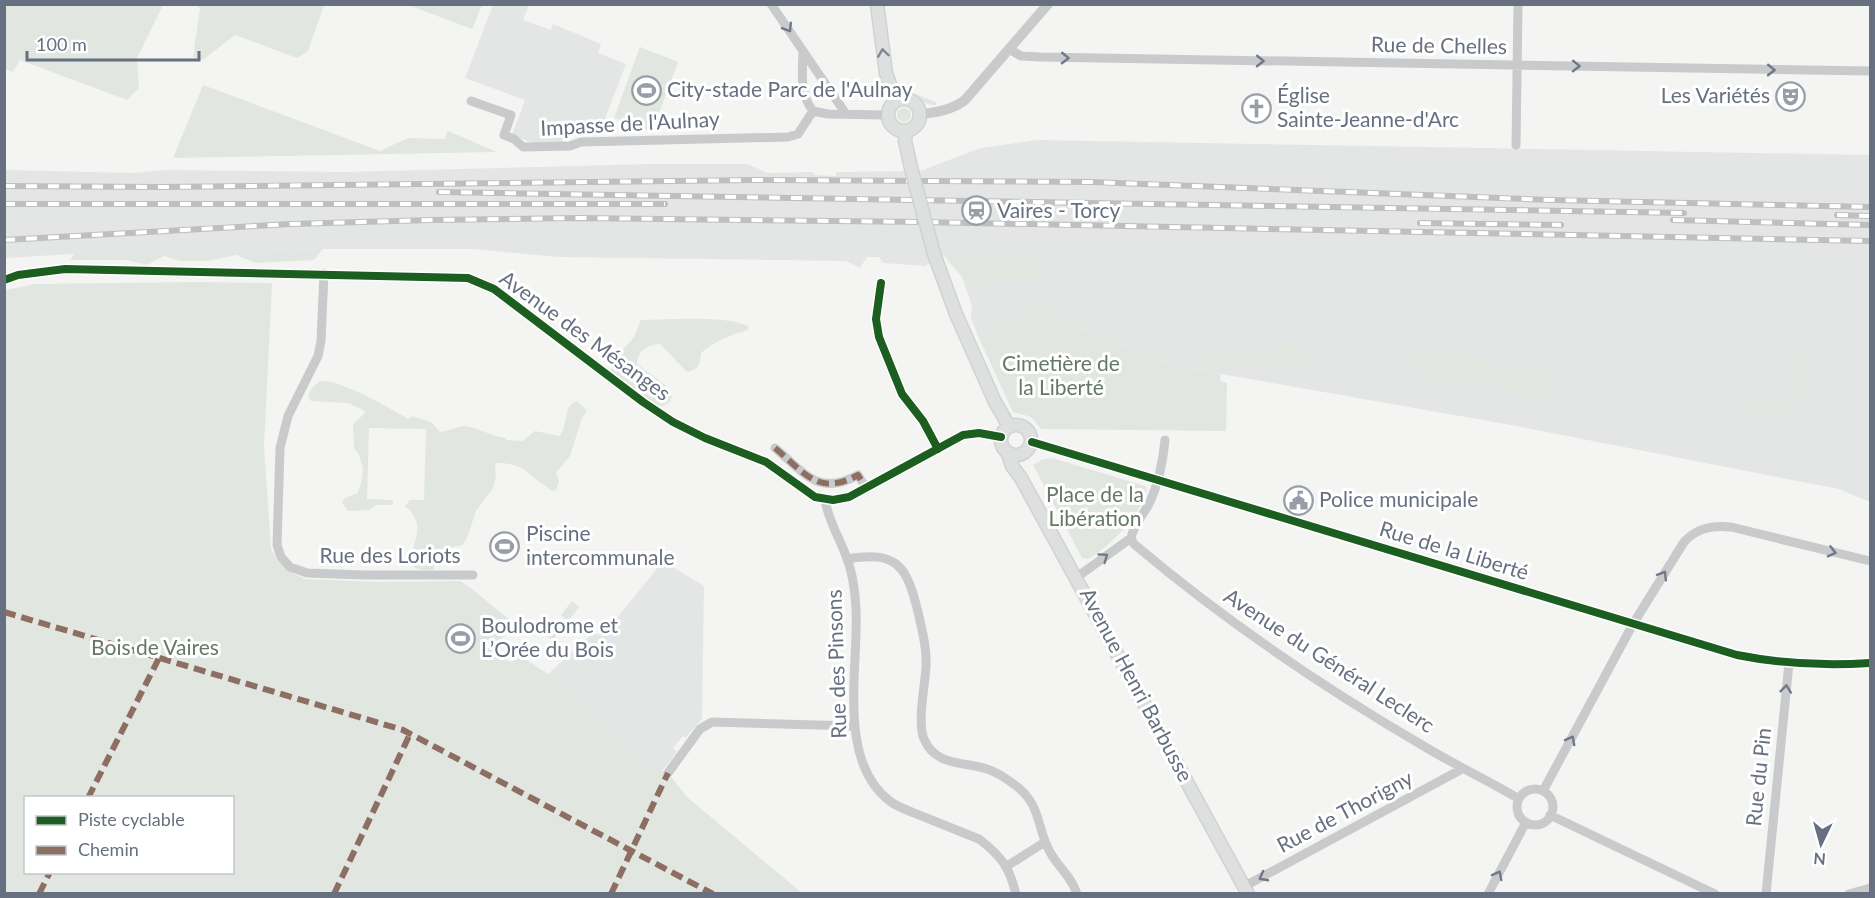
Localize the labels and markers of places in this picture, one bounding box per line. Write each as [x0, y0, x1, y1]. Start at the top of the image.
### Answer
sports icon: City-stade Parc de l'Aulnay [630, 74, 662, 106]
place label: City-stade Parc de l'Aulnay [667, 76, 913, 101]
theatre icon: Les Variétés [1775, 80, 1807, 112]
place label: Église Sainte-Jeanne-d'Arc [1277, 82, 1459, 131]
place label: Les Variétés [1661, 82, 1770, 107]
church icon: Église Sainte-Jeanne-d'Arc [1240, 92, 1272, 124]
station icon: Vaires - Torcy [960, 195, 992, 227]
place label: Vaires - Torcy [997, 197, 1120, 222]
public building icon: Police municipale [1282, 484, 1314, 516]
place label: Police municipale [1319, 486, 1478, 511]
place label: Piscine intercommunale [526, 520, 675, 569]
sports icon: Piscine intercommunale [489, 530, 521, 562]
place label: Boulodrome et L’Orée du Bois [481, 612, 619, 661]
sports icon: Boulodrome et L’Orée du Bois [444, 622, 476, 654]

